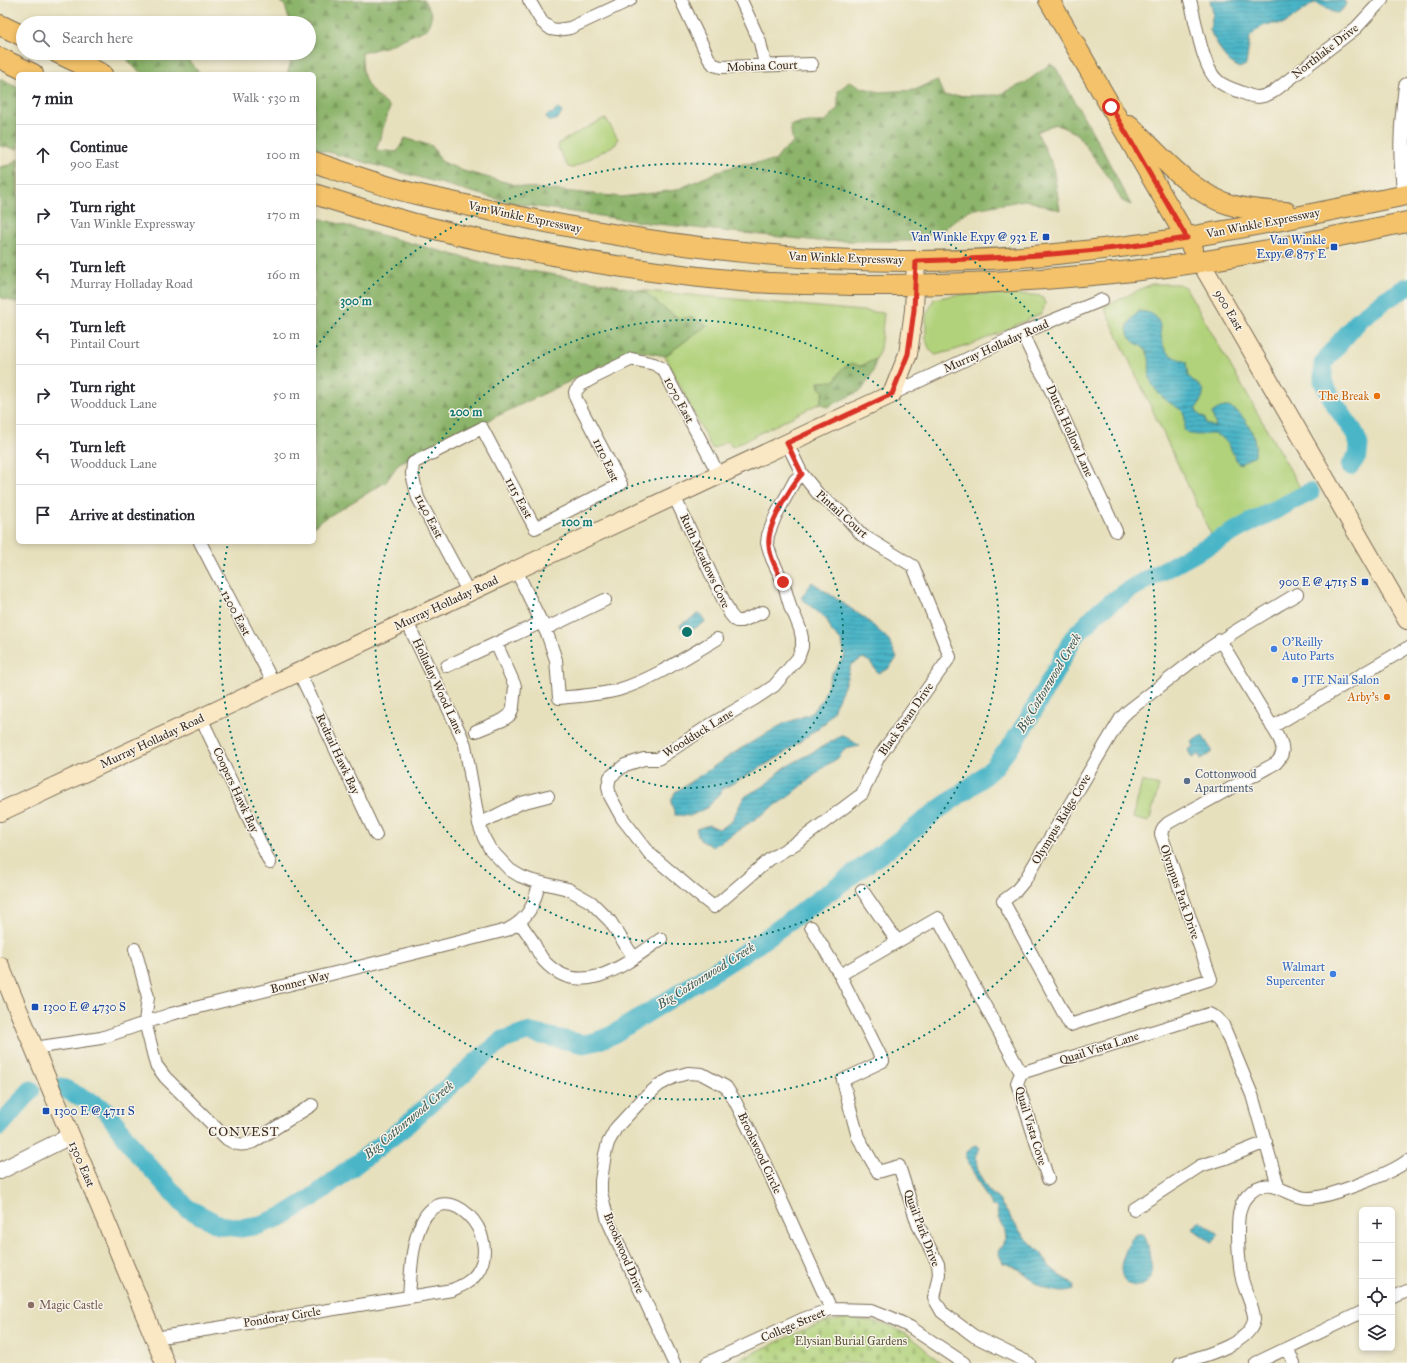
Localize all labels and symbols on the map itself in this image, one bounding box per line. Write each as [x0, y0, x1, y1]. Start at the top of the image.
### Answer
street label: Northlake Drive [1289, 21, 1361, 81]
street label: Mobina Court [726, 58, 798, 74]
route start [1102, 98, 1120, 116]
street label: Van Winkle Expressway [466, 198, 583, 236]
street label: Van Winkle Expressway [1204, 205, 1321, 241]
place label: Van Winkle Expy @ 932 E [910, 230, 1038, 244]
marker: Van Winkle Expy @ 932 E [1041, 232, 1051, 242]
place label: Van Winkle Expy @ 875 E [1257, 233, 1326, 261]
marker: Van Winkle Expy @ 875 E [1329, 242, 1339, 252]
street label: Van Winkle Expressway [787, 249, 904, 267]
street label: 900 East [1212, 287, 1247, 334]
text: 300 m [340, 294, 373, 309]
street label: Murray Holladay Road [941, 317, 1051, 375]
street label: 1070 East [661, 375, 697, 426]
street label: Dutch Hollow Lane [1043, 383, 1097, 479]
place label: The Break [1319, 389, 1369, 403]
marker: The Break [1372, 391, 1382, 401]
text: 200 m [450, 405, 483, 419]
street label: 1110 East [590, 436, 622, 484]
street label: 1115 East [502, 475, 536, 522]
street label: Pintail Court [813, 487, 871, 541]
street label: 1140 East [412, 491, 446, 541]
street label: Ruth Meadows Cove [677, 512, 733, 610]
text: 100 m [561, 515, 594, 529]
street label: Murray Holladay Road [392, 573, 500, 633]
route end [774, 573, 792, 591]
place label: 900 E @ 4715 S [1279, 575, 1357, 589]
marker: 900 E @ 4715 S [1360, 577, 1370, 587]
street label: 1200 East [218, 588, 254, 639]
centre of rings [680, 625, 694, 639]
water label: Big Cottonwood Creek [1013, 631, 1085, 736]
place label: O'Reilly Auto Parts [1281, 635, 1334, 663]
street label: Holladay Wood Lane [410, 636, 466, 736]
marker: O'Reilly Auto Parts [1269, 644, 1279, 654]
place label: JTE Nail Salon [1301, 673, 1380, 688]
marker: JTE Nail Salon [1290, 675, 1300, 685]
street label: Black Swan Drive [876, 680, 936, 758]
place label: Arby's [1347, 690, 1379, 704]
marker: Arby's [1382, 692, 1392, 702]
street label: Woodduck Lane [660, 706, 736, 760]
street label: Murray Holladay Road [98, 711, 206, 771]
street label: Redtail Hawk Bay [313, 711, 363, 797]
street label: Coopers Hawk Bay [210, 745, 262, 835]
place label: Cottonwood Apartments [1194, 767, 1256, 795]
street label: Olympus Ridge Cove [1028, 771, 1094, 867]
marker: Cottonwood Apartments [1182, 776, 1192, 786]
street label: Olympus Park Drive [1157, 843, 1203, 941]
water label: Big Cottonwood Creek [653, 939, 758, 1013]
place label: Walmart Supercenter [1266, 960, 1326, 988]
street label: Bonner Way [269, 968, 331, 996]
marker: Walmart Supercenter [1328, 969, 1338, 979]
place label: 1300 E @ 4730 S [43, 1000, 126, 1014]
marker: 1300 E @ 4730 S [30, 1002, 40, 1012]
street label: Quail Vista Lane [1058, 1029, 1140, 1067]
water label: Big Cottonwood Creek [360, 1078, 457, 1163]
street label: Quail Vista Cove [1012, 1085, 1050, 1167]
place label: 1300 E @ 4711 S [54, 1104, 135, 1118]
marker: 1300 E @ 4711 S [41, 1106, 51, 1116]
street label: Brookwood Circle [735, 1110, 785, 1196]
district label: CONVEST [208, 1124, 280, 1140]
street label: 1300 East [66, 1139, 98, 1190]
street label: Quail Park Drive [901, 1188, 943, 1268]
street label: Brookwood Drive [601, 1210, 647, 1296]
place label: Magic Castle [39, 1298, 103, 1313]
marker: Magic Castle [26, 1300, 36, 1310]
street label: Pondoray Circle [242, 1304, 322, 1330]
street label: College Street [759, 1305, 828, 1346]
park label: Elysian Burial Gardens [795, 1334, 907, 1348]

